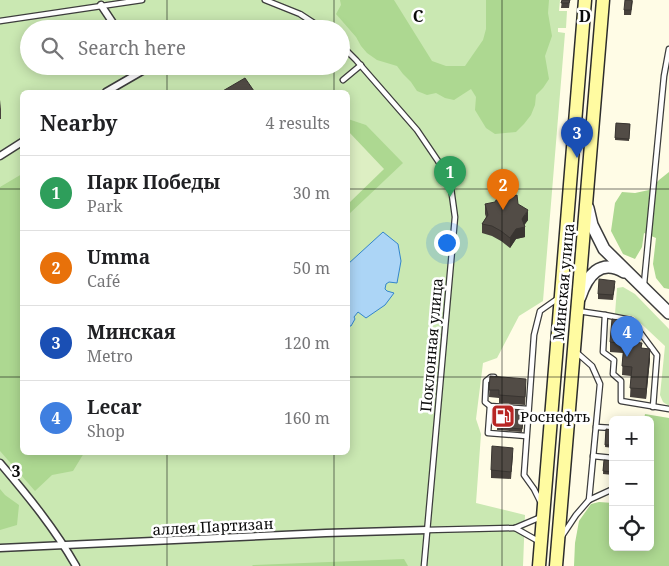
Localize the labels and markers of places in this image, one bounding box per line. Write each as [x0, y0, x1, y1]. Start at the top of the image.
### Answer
pin: 3 [561, 117, 593, 158]
pin: 1 [434, 156, 466, 197]
pin: 2 [487, 169, 519, 210]
pin: 4 [611, 316, 643, 357]
fuel station icon: Роснефть [490, 403, 516, 429]
place label: Роснефть [520, 406, 590, 426]

